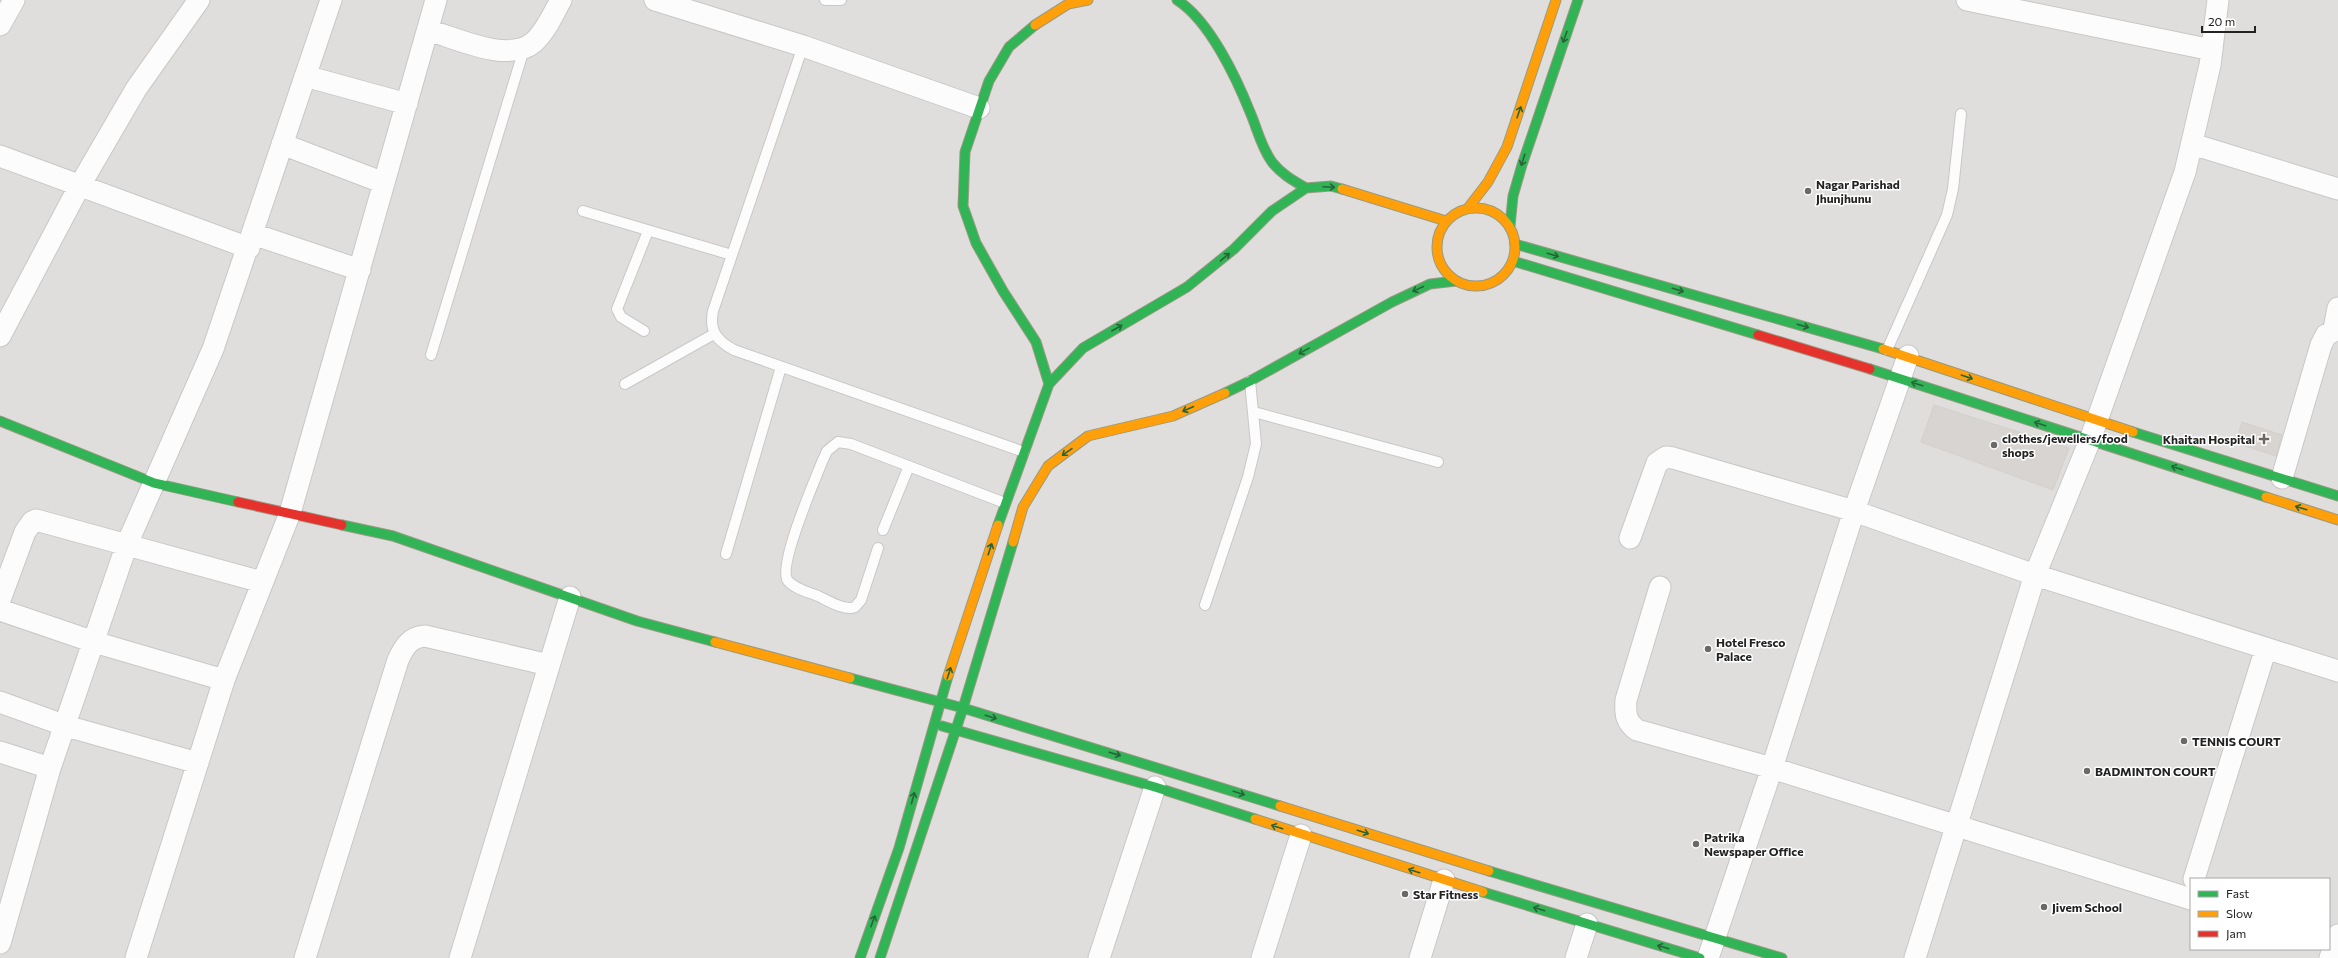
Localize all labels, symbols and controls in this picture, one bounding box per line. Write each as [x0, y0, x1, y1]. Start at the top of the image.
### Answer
scale bar [2202, 8, 2255, 34]
text: 20 m [2208, 14, 2235, 28]
one-way arrow [1561, 31, 1569, 43]
one-way arrow [1515, 107, 1523, 119]
one-way arrow [1519, 153, 1526, 166]
place label: Nagar Parishad Jhunjhunu [1816, 177, 1900, 206]
one-way arrow [1322, 183, 1335, 191]
marker: Nagar Parishad Jhunjhunu [1803, 186, 1813, 196]
one-way arrow [1219, 252, 1230, 261]
one-way arrow [1546, 252, 1559, 259]
one-way arrow [1412, 286, 1424, 293]
one-way arrow [1671, 287, 1684, 294]
one-way arrow [1796, 323, 1809, 330]
one-way arrow [1111, 324, 1123, 332]
one-way arrow [1298, 348, 1310, 355]
one-way arrow [1961, 373, 1973, 381]
one-way arrow [1911, 379, 1923, 387]
one-way arrow [1182, 406, 1194, 413]
one-way arrow [2034, 420, 2047, 427]
place label: clothes/jewellers/food shops [2002, 431, 2128, 459]
place label: Khaitan Hospital [2163, 432, 2255, 446]
marker: Khaitan Hospital [2258, 433, 2270, 445]
marker: clothes/jewellers/food shops [1989, 440, 1999, 450]
one-way arrow [1061, 448, 1072, 456]
one-way arrow [2171, 464, 2184, 471]
one-way arrow [2295, 504, 2308, 511]
one-way arrow [987, 543, 994, 556]
place label: Hotel Fresco Palace [1716, 635, 1786, 663]
marker: Hotel Fresco Palace [1703, 644, 1713, 654]
one-way arrow [946, 667, 954, 679]
one-way arrow [984, 714, 997, 721]
place label: TENNIS COURT [2192, 734, 2281, 748]
marker: TENNIS COURT [2179, 736, 2189, 746]
one-way arrow [1109, 750, 1122, 758]
place label: BADMINTON COURT [2095, 764, 2216, 778]
marker: BADMINTON COURT [2082, 766, 2092, 776]
one-way arrow [1233, 790, 1246, 797]
one-way arrow [910, 791, 917, 804]
one-way arrow [1271, 823, 1284, 830]
one-way arrow [1356, 829, 1369, 836]
place label: Patrika Newspaper Office [1704, 830, 1803, 858]
marker: Patrika Newspaper Office [1691, 839, 1701, 849]
one-way arrow [1408, 867, 1421, 874]
legend [2190, 878, 2330, 950]
text: Fast [2226, 886, 2249, 900]
place label: Star Fitness [1413, 887, 1479, 901]
marker: Star Fitness [1400, 889, 1410, 899]
place label: Jivem School [2052, 900, 2122, 915]
marker: Jivem School [2039, 902, 2049, 912]
one-way arrow [1532, 905, 1545, 912]
text: Slow [2226, 906, 2253, 920]
one-way arrow [870, 916, 878, 928]
text: Jam [2226, 926, 2246, 941]
one-way arrow [1657, 943, 1670, 950]

